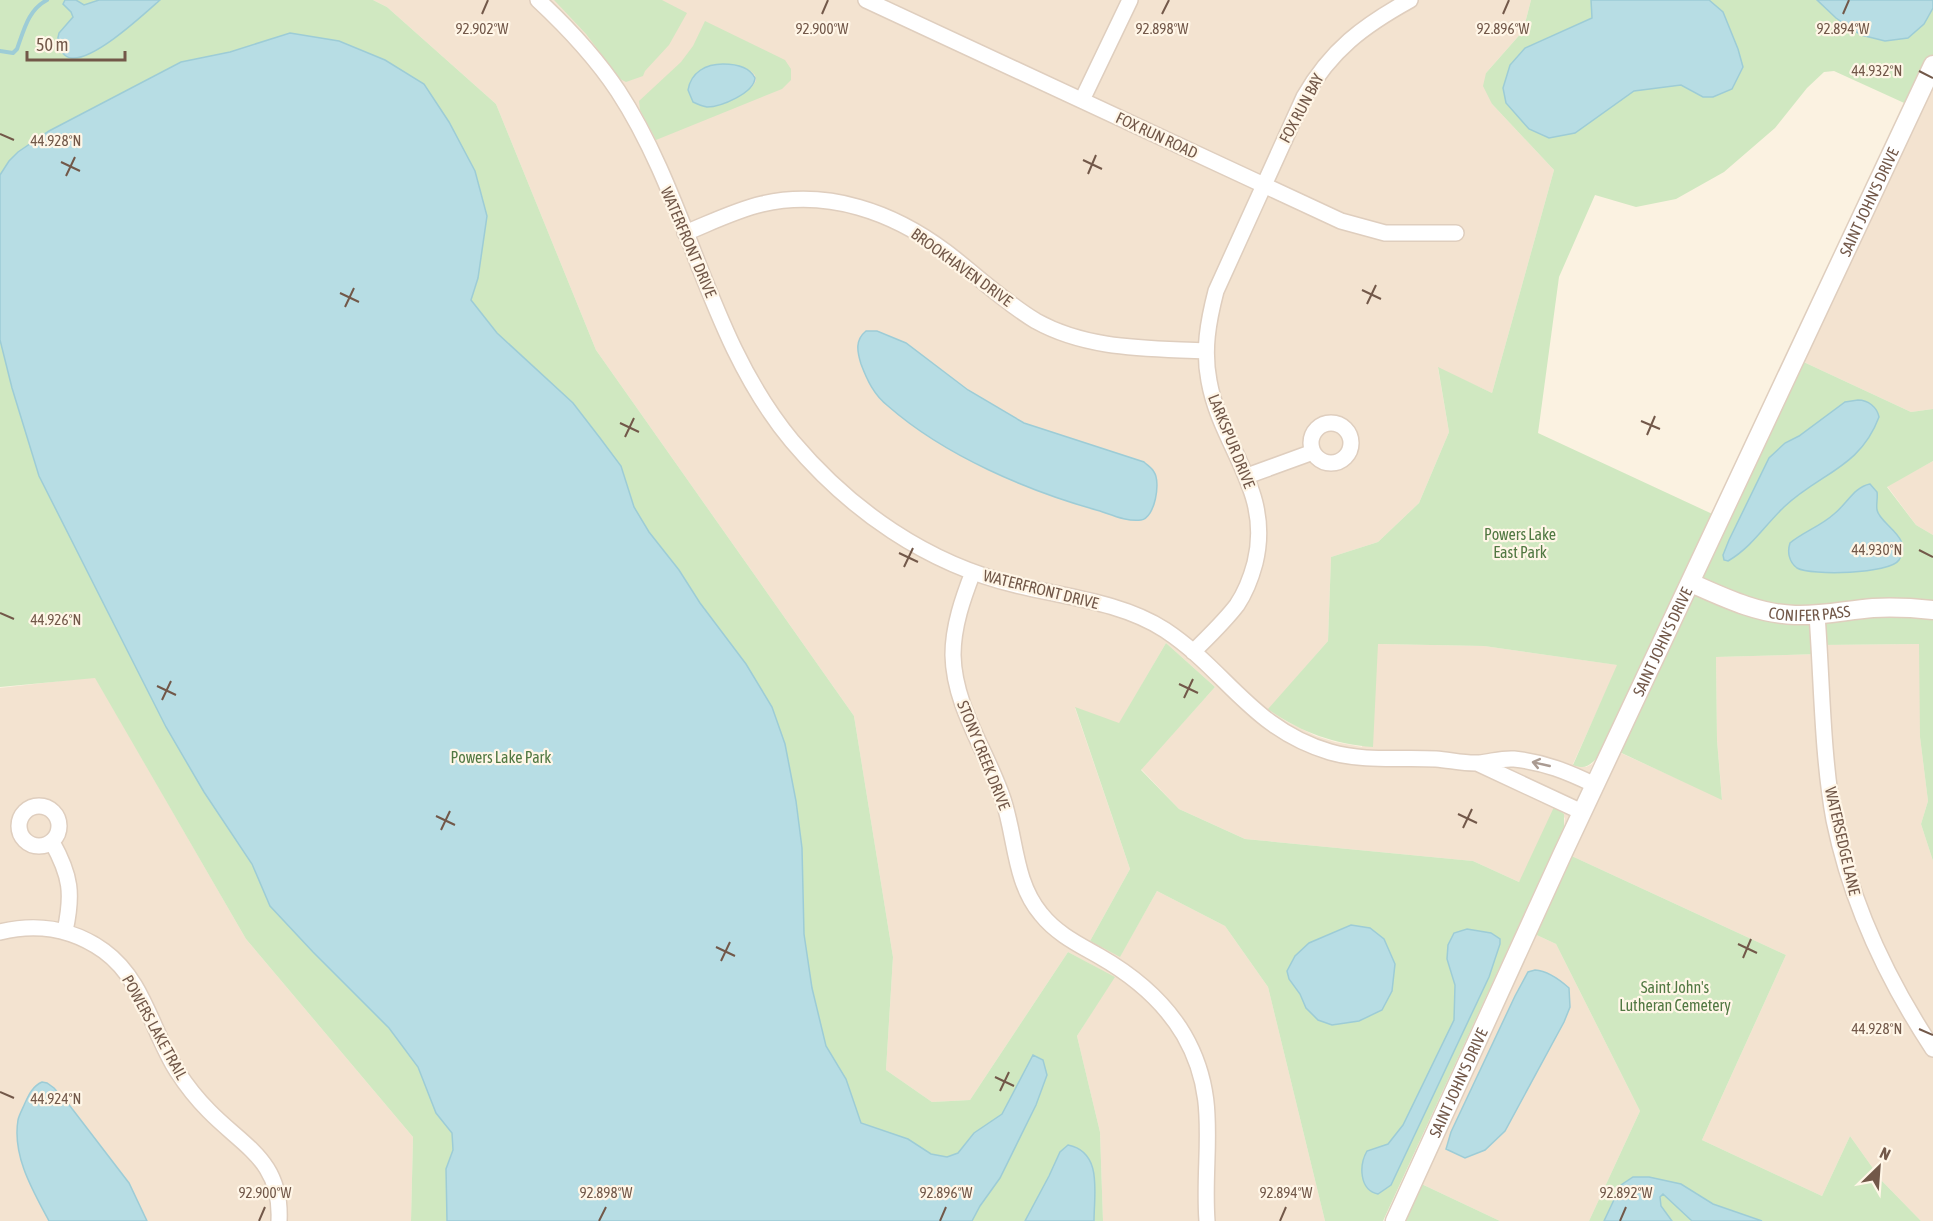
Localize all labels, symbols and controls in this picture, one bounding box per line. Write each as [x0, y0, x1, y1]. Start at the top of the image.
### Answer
text: 92.902°W [456, 20, 509, 37]
text: 92.900°W [796, 20, 849, 37]
text: 92.898°W [1136, 20, 1189, 37]
text: 92.896°W [1477, 20, 1530, 37]
text: 92.894°W [1817, 20, 1870, 37]
scale bar [27, 24, 124, 62]
text: 50 m [36, 34, 68, 55]
text: 44.932°N [1852, 62, 1902, 79]
street label: FOX RUN BAY [1275, 70, 1327, 146]
street label: FOX RUN ROAD [1113, 108, 1201, 162]
text: 44.928°N [31, 132, 81, 149]
street label: SAINT JOHN'S DRIVE [1836, 144, 1902, 259]
street label: WATERFRONT DRIVE [658, 184, 720, 300]
street label: BROOKHAVEN DRIVE [908, 224, 1016, 310]
street label: LARKSPUR DRIVE [1205, 391, 1259, 491]
park label: Powers Lake East Park [1484, 525, 1556, 561]
text: 44.930°N [1852, 541, 1902, 558]
street label: WATERFRONT DRIVE [981, 566, 1101, 612]
street label: SAINT JOHN'S DRIVE [1629, 584, 1695, 699]
street label: CONIFER PASS [1767, 602, 1852, 624]
text: 44.926°N [31, 611, 81, 628]
street label: STONY CREEK DRIVE [954, 698, 1014, 812]
park label: Powers Lake Park [451, 748, 551, 766]
one-way arrow [1532, 758, 1551, 769]
street label: WATERSEDGE LANE [1822, 785, 1864, 897]
street label: POWERS LAKE TRAIL [119, 972, 191, 1083]
park label: Saint John's Lutheran Cemetery [1619, 978, 1731, 1015]
text: 44.928°N [1852, 1020, 1902, 1037]
street label: SAINT JOHN'S DRIVE [1425, 1025, 1491, 1140]
text: 44.924°N [31, 1090, 81, 1107]
north arrow [1849, 1137, 1909, 1197]
text: N [1877, 1143, 1893, 1164]
text: 92.900°W [239, 1184, 292, 1201]
text: 92.898°W [580, 1184, 633, 1201]
text: 92.896°W [920, 1184, 973, 1201]
text: 92.894°W [1260, 1184, 1313, 1201]
text: 92.892°W [1600, 1184, 1653, 1201]

